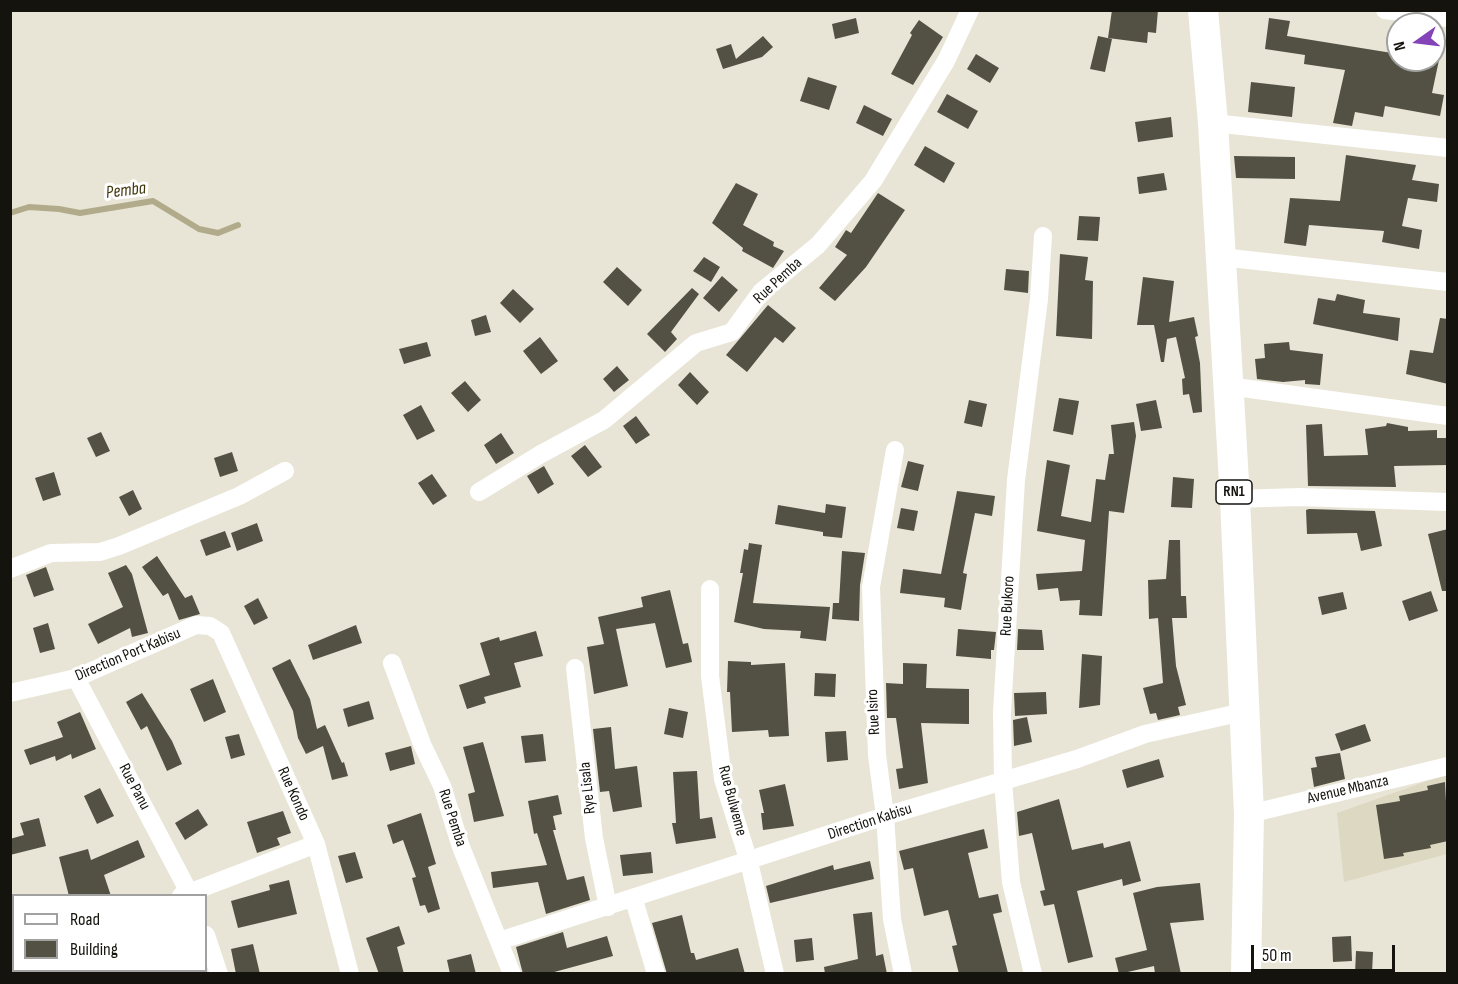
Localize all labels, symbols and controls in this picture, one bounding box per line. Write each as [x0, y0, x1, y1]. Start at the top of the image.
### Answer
north arrow [1386, 12, 1446, 72]
text: N [1390, 40, 1410, 52]
water label: Pemba [105, 178, 147, 204]
street label: Rue Pemba [750, 254, 806, 308]
road number: RN1 [1216, 480, 1252, 504]
street label: Rue Bukoro [997, 575, 1019, 637]
street label: Direction Port Kabisu [72, 624, 184, 686]
street label: Rue Isiro [863, 689, 885, 735]
street label: Rue Panu [114, 761, 154, 813]
street label: Rye Lisala [576, 761, 600, 815]
street label: Rue Kondo [273, 764, 313, 824]
street label: Rue Bulweme [713, 764, 751, 838]
street label: Avenue Mbanza [1306, 771, 1390, 809]
street label: Rue Pemba [434, 787, 470, 849]
street label: Direction Kabisu [826, 799, 914, 845]
legend [12, 894, 207, 972]
text: Road [70, 909, 100, 930]
scale bar [1254, 933, 1398, 971]
text: Building [70, 939, 118, 960]
text: 50 m [1262, 945, 1292, 966]

